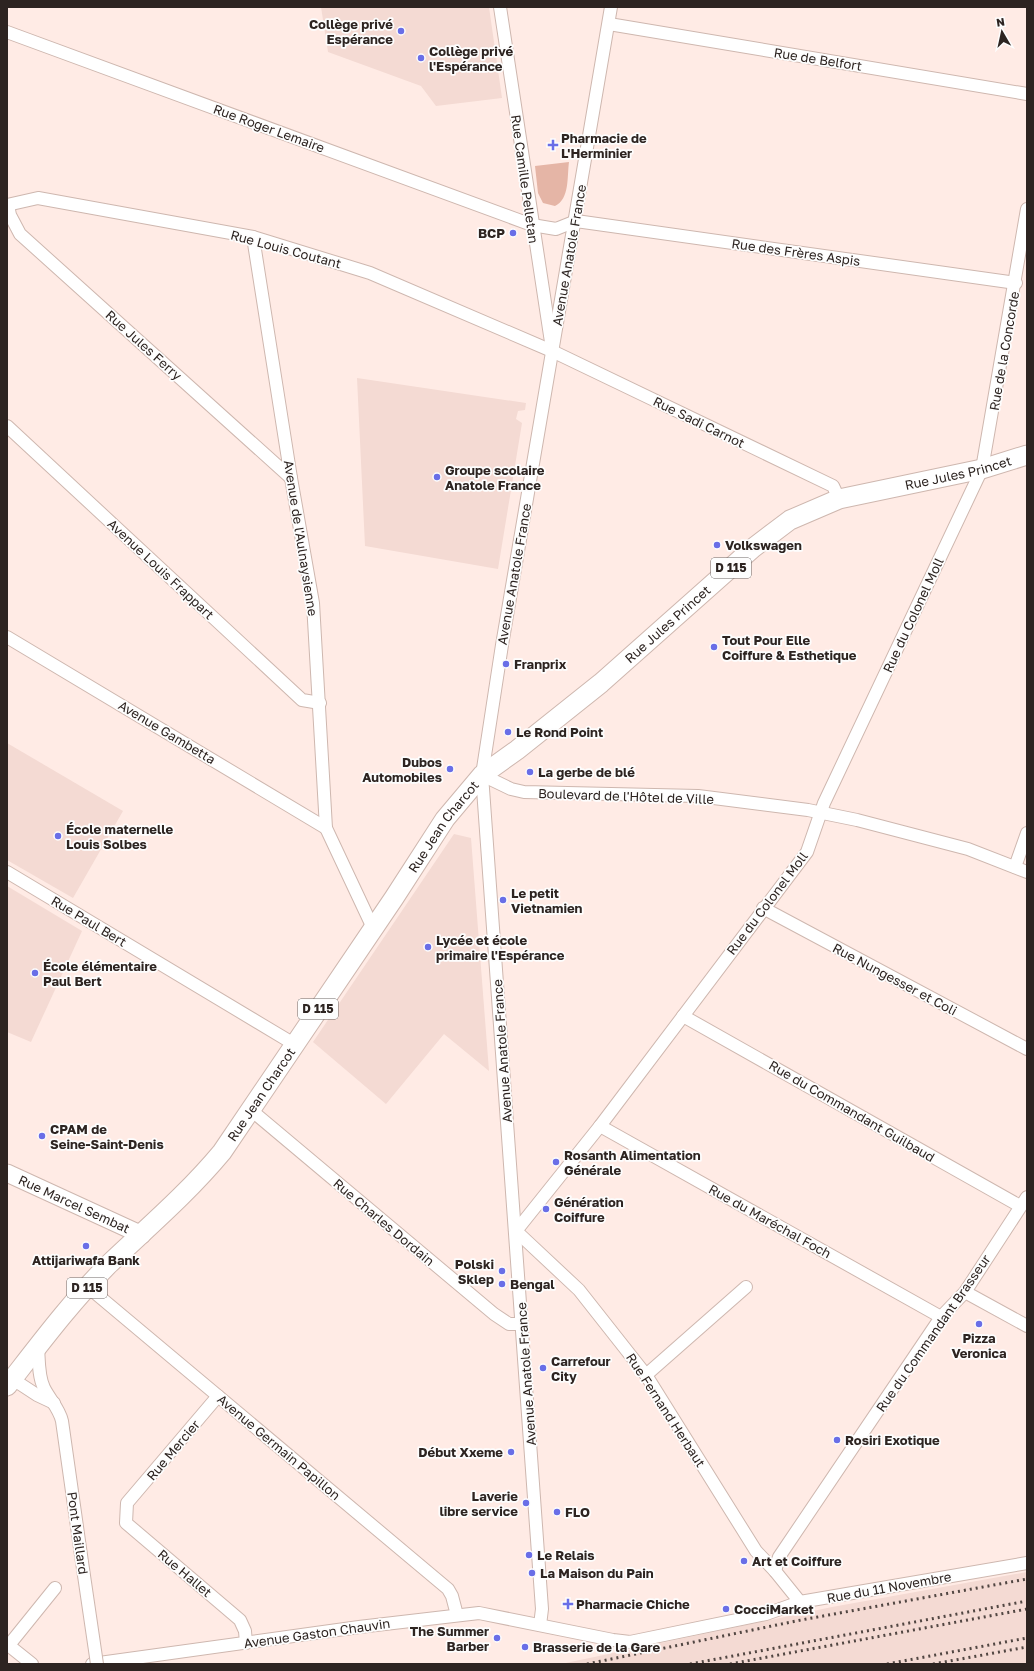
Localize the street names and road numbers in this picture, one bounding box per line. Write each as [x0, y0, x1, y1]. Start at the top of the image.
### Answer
street label: Rue de Belfort [773, 44, 863, 74]
street label: Rue Roger Lemaire [211, 100, 327, 156]
street label: Rue Camille Pelletan [508, 114, 542, 244]
street label: Avenue Anatole France [549, 183, 589, 327]
street label: Rue Louis Coutant [229, 227, 343, 271]
street label: Rue des Frères Aspis [731, 235, 861, 269]
street label: Rue de la Concorde [986, 290, 1022, 412]
street label: Rue Jules Ferry [103, 307, 186, 384]
street label: Rue Sadi Carnot [651, 393, 747, 451]
street label: Rue Jules Princet [903, 452, 1013, 493]
street label: Avenue de l'Aulnaysienne [281, 459, 321, 617]
street label: Avenue Anatole France [494, 502, 534, 646]
street label: Avenue Louis Frappart [104, 516, 218, 622]
street label: Rue du Colonel Moll [879, 555, 947, 675]
road number: D 115 [711, 558, 751, 578]
street label: Rue Jules Princet [621, 582, 714, 666]
street label: Avenue Gambetta [116, 697, 218, 767]
street label: Rue Jean Charcot [405, 777, 482, 875]
street label: Boulevard de l'Hôtel de Ville [538, 785, 714, 807]
street label: Rue du Colonel Moll [723, 848, 811, 958]
street label: Rue Paul Bert [48, 892, 130, 950]
street label: Rue Nungesser et Coli [830, 939, 960, 1019]
street label: Avenue Anatole France [489, 979, 515, 1123]
road number: D 115 [298, 999, 338, 1019]
street label: Rue Jean Charcot [224, 1044, 298, 1144]
street label: Rue du Commandant Guilbaud [766, 1057, 938, 1165]
street label: Rue Marcel Sembat [16, 1171, 132, 1236]
street label: Rue Charles Dordain [330, 1175, 438, 1269]
street label: Rue du Maréchal Foch [706, 1181, 834, 1261]
street label: Rue du Commandant Brasseur [872, 1251, 994, 1415]
road number: D 115 [67, 1278, 107, 1298]
street label: Avenue Anatole France [513, 1302, 539, 1446]
street label: Rue Fernand Herbaut [623, 1350, 709, 1470]
street label: Avenue Germain Papillon [214, 1391, 344, 1503]
street label: Rue Mercier [143, 1416, 203, 1484]
street label: Pont Maillard [64, 1491, 92, 1575]
street label: Rue Hallet [155, 1546, 215, 1600]
street label: Rue du 11 Novembre [825, 1568, 953, 1606]
street label: Avenue Gaston Chauvin [243, 1615, 391, 1651]

